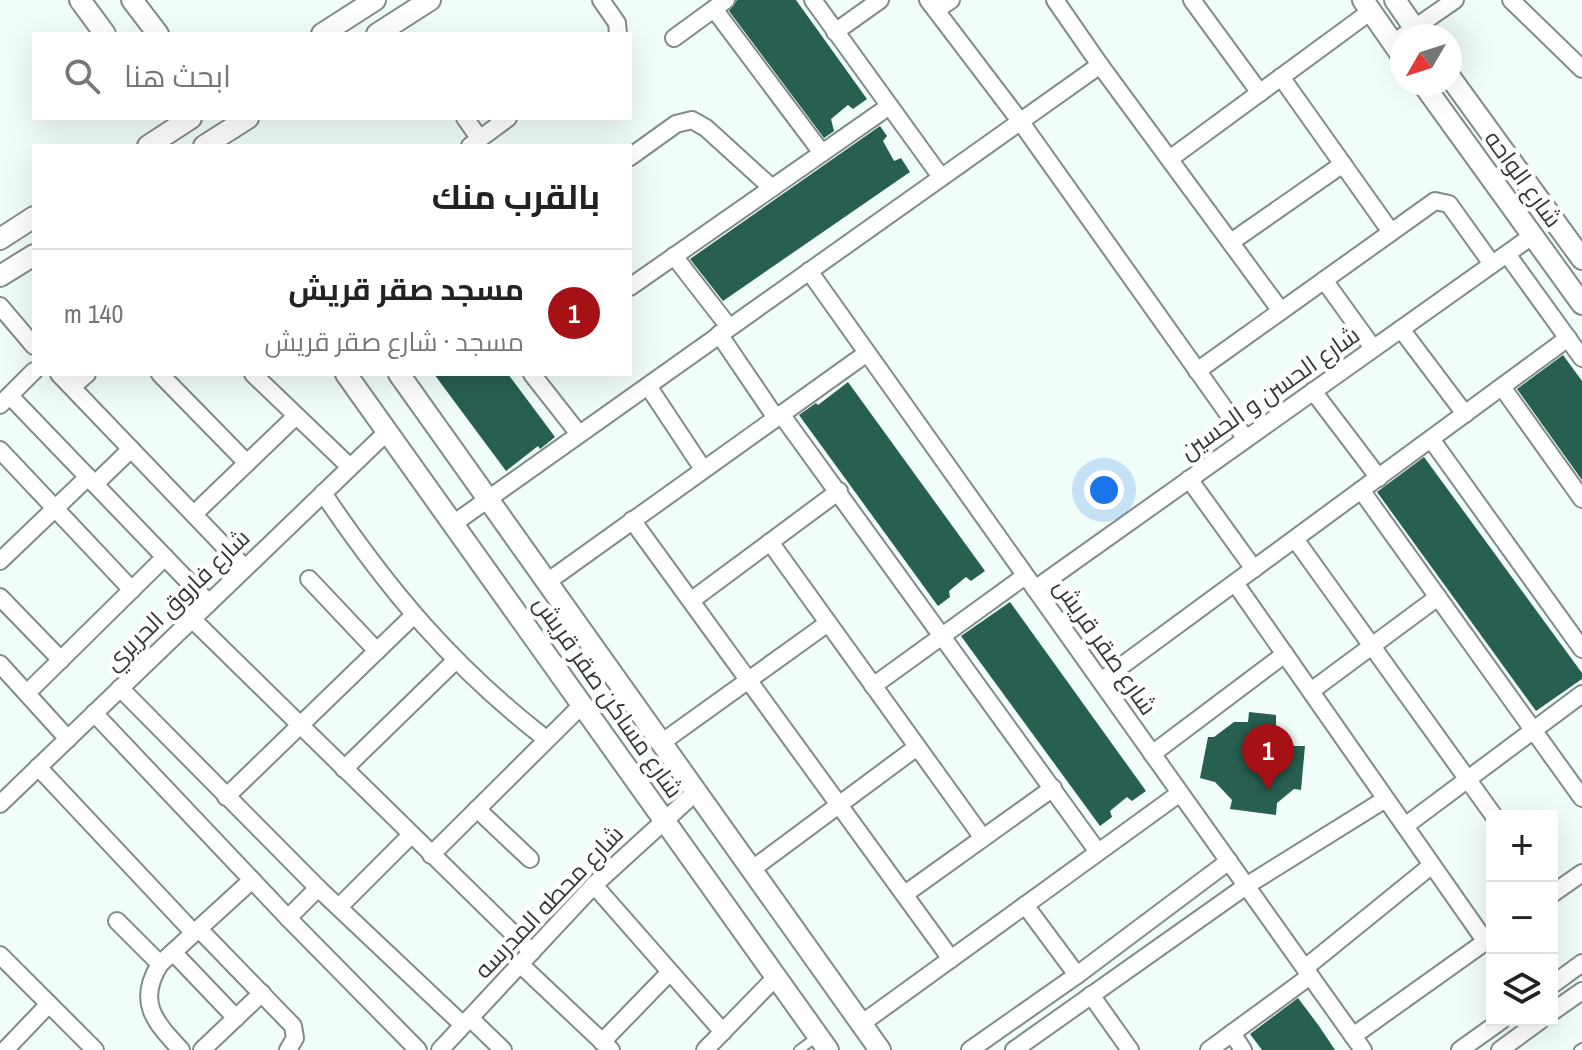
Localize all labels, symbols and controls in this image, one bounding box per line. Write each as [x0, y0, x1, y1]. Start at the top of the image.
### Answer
north arrow [1390, 24, 1462, 96]
search box [32, 32, 632, 120]
icon: search [60, 54, 104, 98]
text: ابحث هنا [124, 56, 231, 96]
street label: شارع الواحه [1477, 123, 1570, 234]
text: بالقرب منك [432, 174, 600, 220]
text: مسجد صقر قريش [288, 269, 524, 309]
text: 140 m [64, 296, 123, 331]
text: 1 [568, 296, 580, 331]
street label: شارع الحسن و الحسين [1173, 318, 1366, 467]
text: مسجد · شارع صقر قريش [265, 324, 524, 359]
your location [1084, 470, 1124, 510]
street label: شارع فاروق الحريري [97, 521, 258, 679]
street label: شارع صقر قريش [1046, 572, 1165, 722]
street label: شارع مساكن صقر قريش [526, 589, 691, 805]
pin: 1 [1242, 724, 1294, 790]
map controls [1486, 810, 1558, 1026]
button: + [1486, 810, 1558, 882]
street label: شارع محطه المدرسه [467, 818, 630, 986]
button: − [1486, 882, 1558, 954]
button: layers [1486, 954, 1558, 1026]

